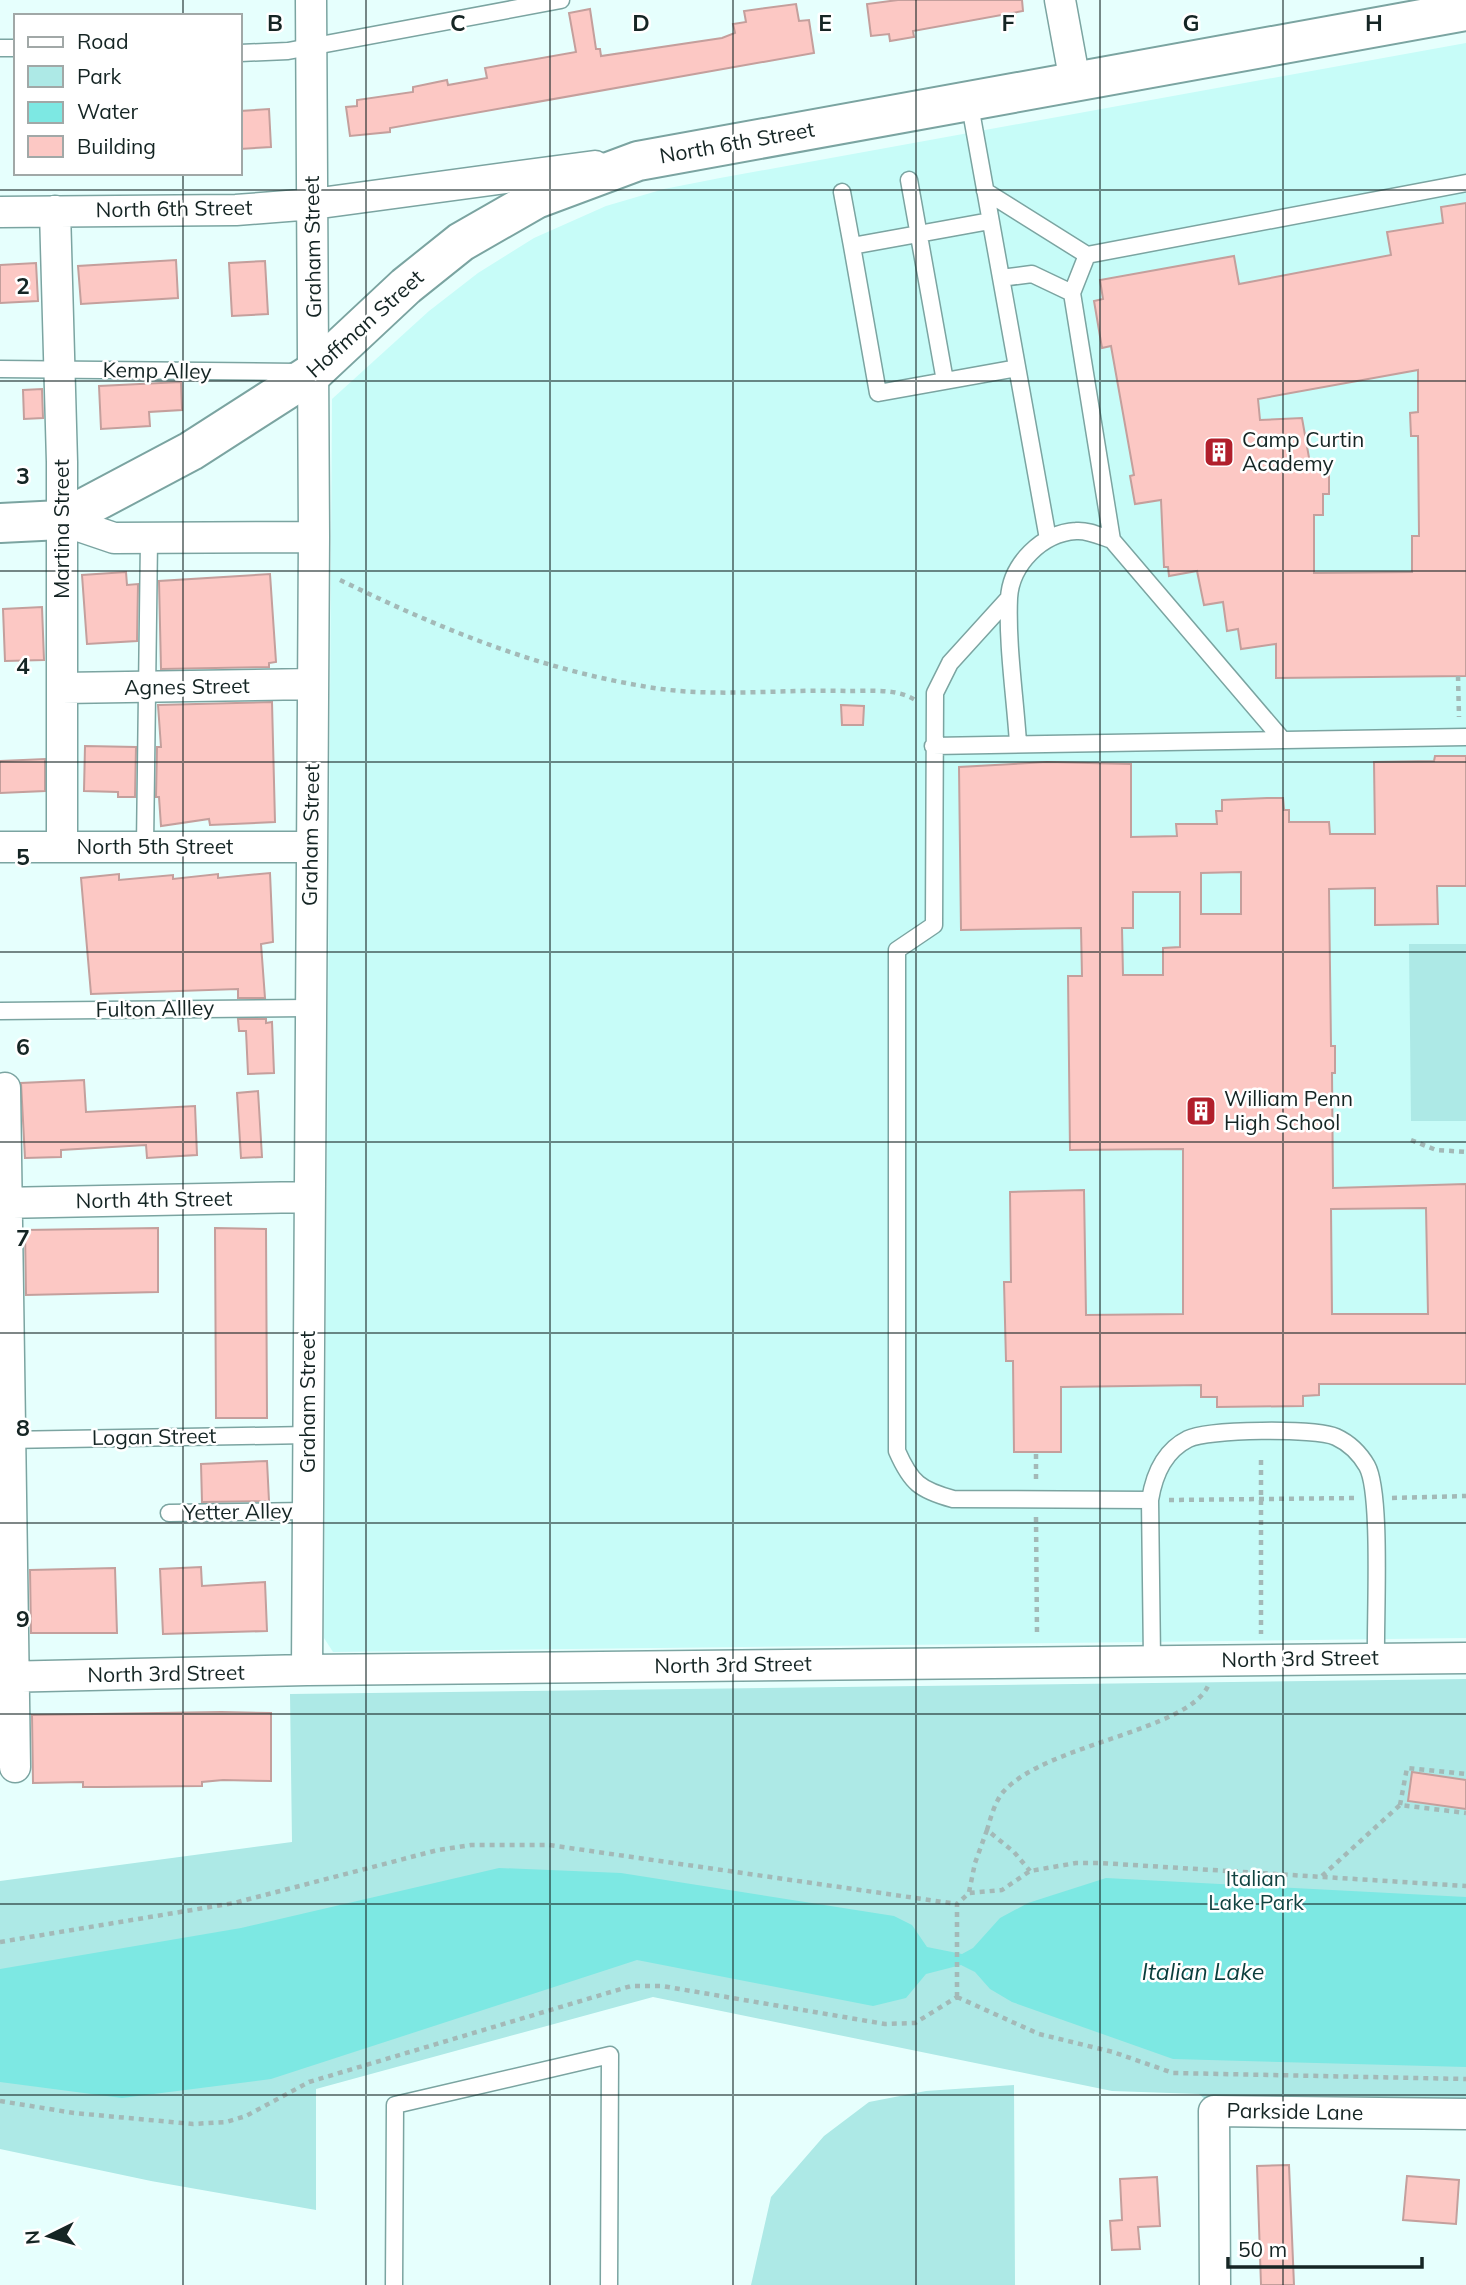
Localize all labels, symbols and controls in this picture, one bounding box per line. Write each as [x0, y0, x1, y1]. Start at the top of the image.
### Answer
text: B [267, 8, 283, 37]
text: C [450, 8, 466, 37]
text: D [632, 8, 650, 37]
text: E [818, 8, 832, 37]
text: F [1001, 8, 1015, 37]
text: G [1182, 8, 1200, 37]
text: H [1365, 8, 1383, 37]
legend [14, 14, 242, 175]
text: Road [77, 28, 128, 54]
text: Park [77, 63, 121, 89]
text: Water [77, 98, 138, 124]
street label: North 6th Street [657, 116, 816, 168]
text: Building [77, 133, 156, 159]
street label: Graham Street [298, 176, 326, 318]
street label: North 6th Street [95, 194, 253, 222]
street label: Hoffman Street [300, 264, 428, 383]
text: 2 [16, 271, 30, 300]
street label: Kemp Alley [102, 356, 212, 384]
place label: Camp Curtin Academy [1242, 426, 1364, 476]
building icon: Camp Curtin Academy [1202, 435, 1236, 469]
street label: Martina Street [48, 459, 74, 599]
text: 3 [16, 461, 30, 490]
text: 4 [16, 651, 30, 680]
street label: Agnes Street [124, 672, 250, 700]
street label: Graham Street [296, 764, 324, 906]
street label: North 5th Street [77, 833, 233, 859]
text: 5 [16, 842, 30, 871]
street label: Fulton Allley [95, 994, 214, 1022]
text: 6 [16, 1032, 30, 1061]
place label: William Penn High School [1224, 1085, 1353, 1135]
building icon: William Penn High School [1184, 1094, 1218, 1128]
street label: North 4th Street [75, 1185, 233, 1213]
text: 7 [16, 1223, 30, 1252]
street label: Graham Street [294, 1331, 320, 1473]
text: 8 [16, 1413, 30, 1442]
street label: Logan Street [92, 1422, 216, 1450]
street label: Yetter Alley [182, 1497, 293, 1525]
text: 9 [16, 1604, 30, 1633]
street label: North 3rd Street [1221, 1644, 1379, 1672]
street label: North 3rd Street [654, 1650, 812, 1678]
street label: North 3rd Street [87, 1659, 245, 1687]
park label: Italian Lake Park [1208, 1865, 1304, 1915]
water label: Italian Lake [1142, 1957, 1264, 1986]
street label: Parkside Lane [1226, 2097, 1364, 2125]
north arrow [14, 2201, 84, 2271]
scale bar [1228, 2226, 1422, 2270]
text: N [19, 2229, 45, 2246]
text: 50 m [1238, 2236, 1287, 2262]

